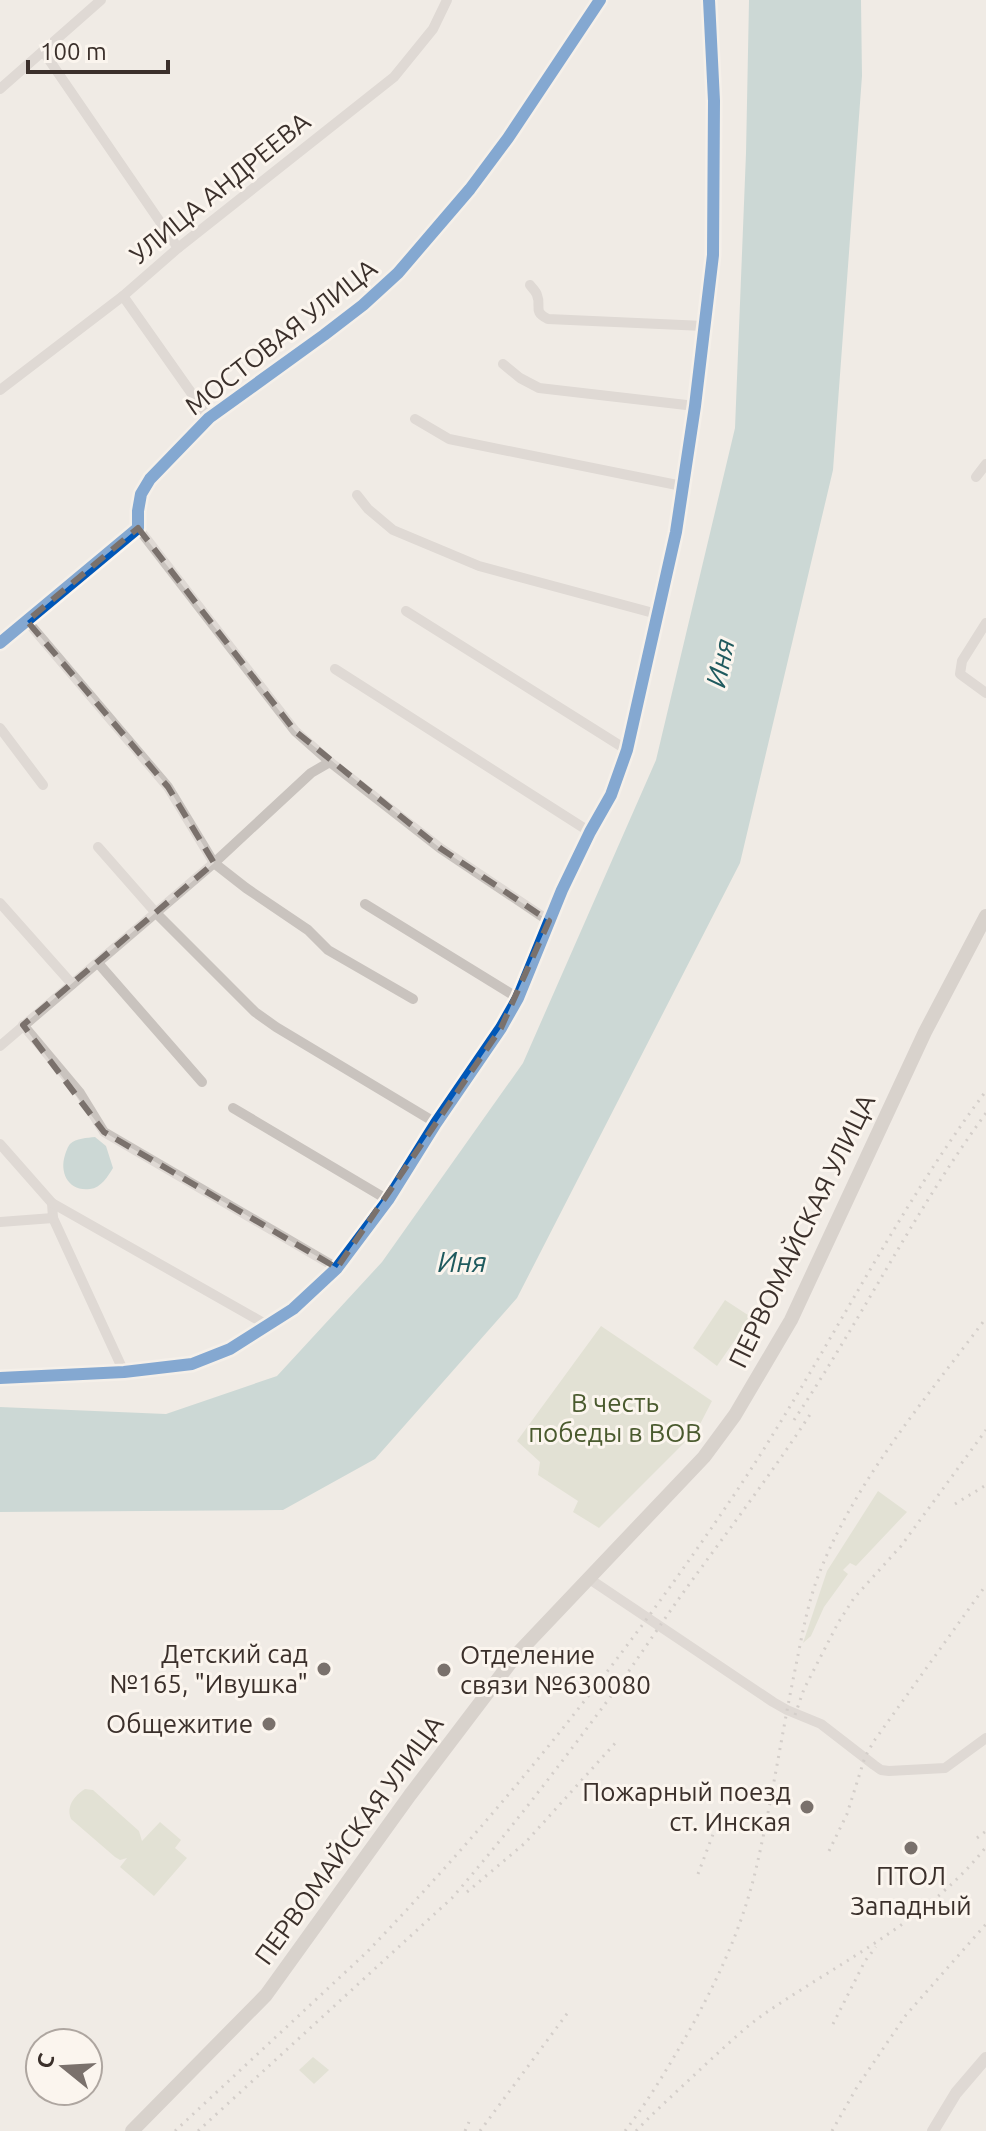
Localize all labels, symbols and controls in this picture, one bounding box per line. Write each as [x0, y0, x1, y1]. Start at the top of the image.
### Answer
scale bar [28, 24, 168, 74]
text: 100 m [40, 38, 107, 65]
street label: УЛИЦА АНДРЕЕВА [124, 106, 316, 269]
street label: МОСТОВАЯ УЛИЦА [179, 253, 382, 420]
water label: Иня [699, 636, 740, 690]
street label: ПЕРВОМАЙСКАЯ УЛИЦА [723, 1089, 880, 1372]
water label: Иня [437, 1246, 487, 1277]
park label: В честь победы в ВОВ [528, 1388, 702, 1447]
place label: Детский сад №165, "Ивушка" [109, 1639, 308, 1698]
place label: Отделение связи №630080 [460, 1640, 651, 1699]
marker: Детский сад №165, "Ивушка" [315, 1660, 333, 1678]
marker: Отделение связи №630080 [435, 1661, 453, 1679]
place label: Общежитие [106, 1709, 253, 1738]
street label: ПЕРВОМАЙСКАЯ УЛИЦА [249, 1710, 449, 1970]
marker: Общежитие [260, 1715, 278, 1733]
place label: Пожарный поезд ст. Инская [582, 1777, 791, 1836]
marker: Пожарный поезд ст. Инская [798, 1798, 816, 1816]
marker: ПТОЛ Западный [902, 1839, 920, 1857]
place label: ПТОЛ Западный [850, 1861, 972, 1920]
north arrow [24, 2027, 104, 2107]
text: С [30, 2050, 59, 2071]

